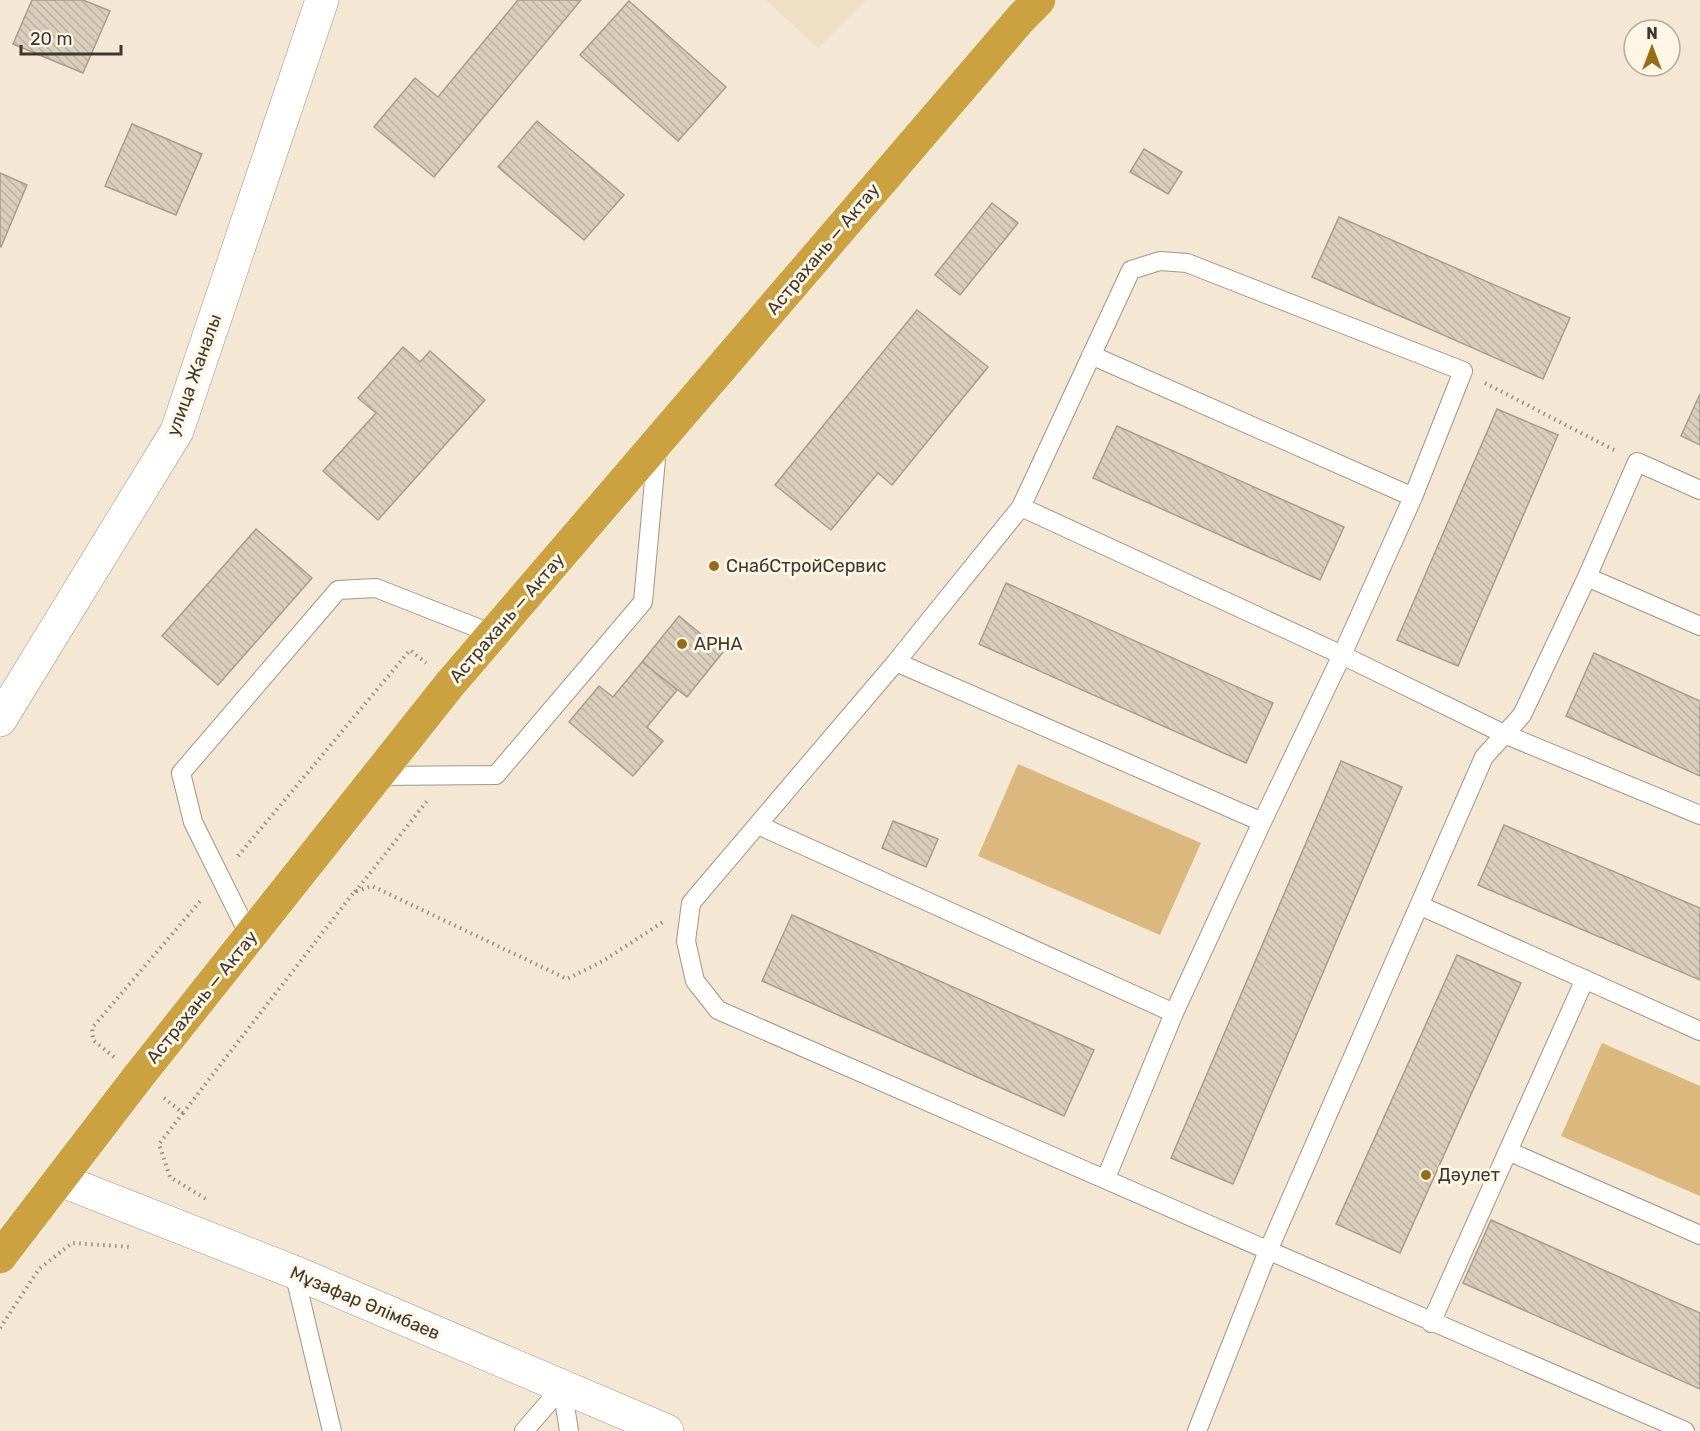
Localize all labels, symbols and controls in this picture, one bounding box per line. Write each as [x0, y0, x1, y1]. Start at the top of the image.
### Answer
scale bar [21, 18, 122, 56]
north arrow [1622, 18, 1682, 78]
text: N [1646, 24, 1658, 43]
text: 20 m [30, 28, 72, 50]
street label: Астрахань — Актау [762, 179, 884, 319]
street label: улица Жаналы [162, 311, 226, 439]
street label: Астрахань — Актау [445, 548, 569, 687]
place label: СнабСтройСервис [726, 555, 886, 577]
marker: СнабСтройСервис [707, 559, 721, 573]
place label: АРНА [694, 633, 743, 655]
marker: АРНА [675, 637, 689, 651]
street label: Астрахань — Актау [142, 926, 262, 1068]
place label: Дәулет [1438, 1164, 1500, 1186]
marker: Дәулет [1419, 1168, 1433, 1182]
street label: Мұзафар Әлімбаев [287, 1261, 443, 1345]

